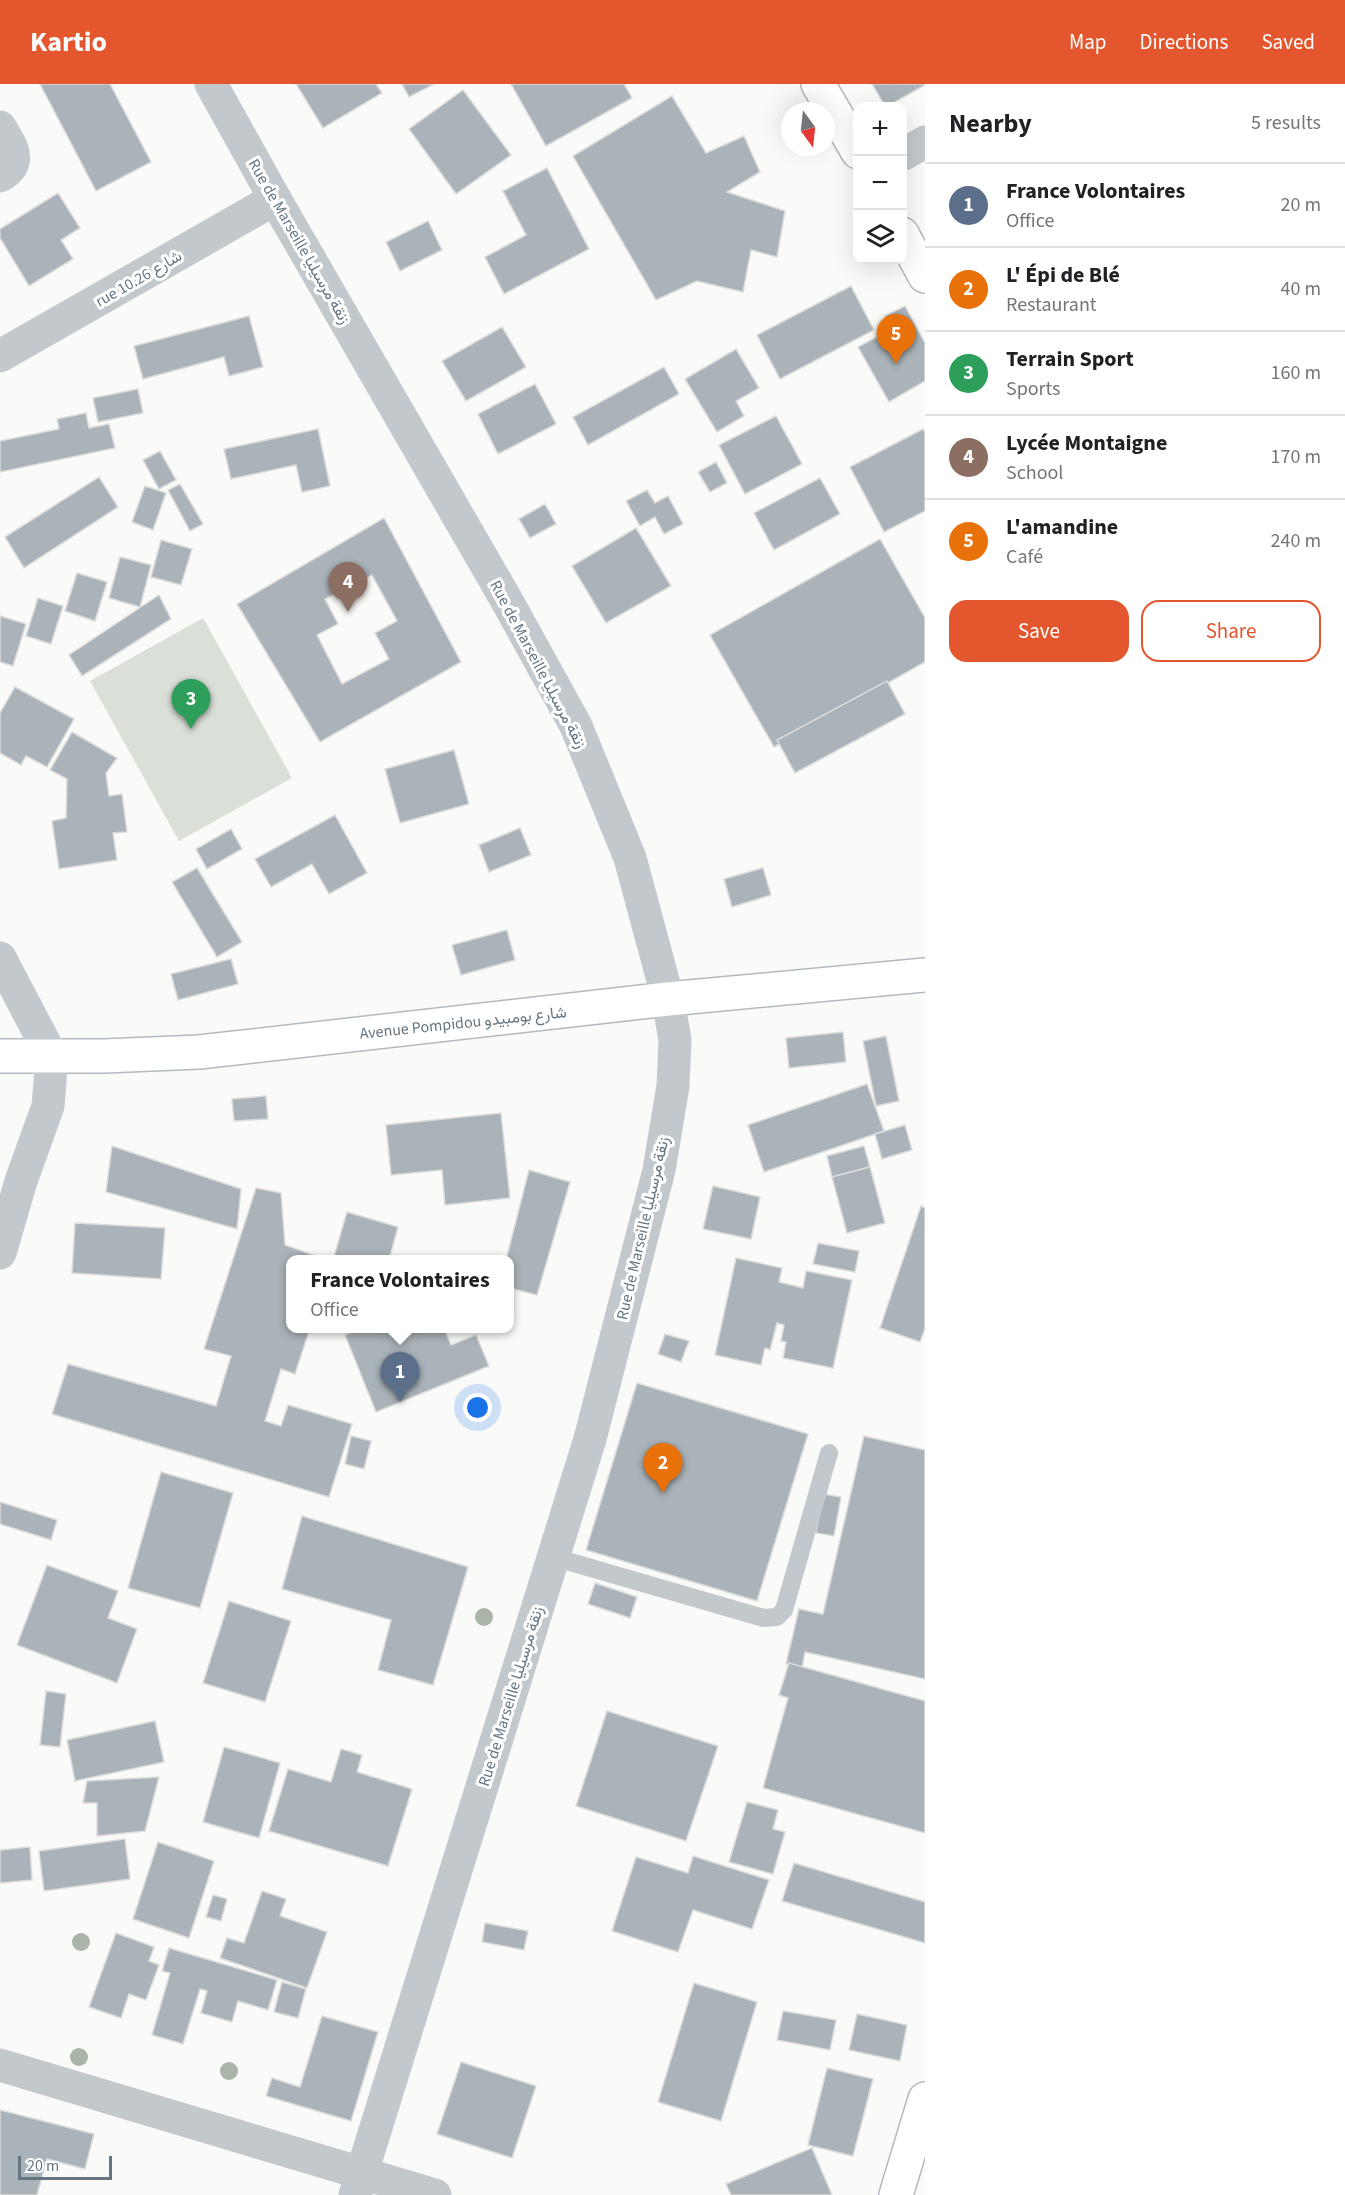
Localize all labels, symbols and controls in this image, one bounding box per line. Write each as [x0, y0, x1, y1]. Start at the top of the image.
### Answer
text: Kartio [30, 22, 107, 62]
text: Map [1069, 27, 1107, 57]
text: Directions [1140, 27, 1228, 57]
text: Saved [1261, 27, 1315, 57]
north arrow [781, 102, 835, 156]
map controls [853, 102, 907, 264]
button: + [853, 102, 907, 156]
text: Nearby [949, 105, 1032, 142]
text: 5 results [1251, 109, 1321, 137]
street label: Rue de Marseille زنقة مرسيليا [243, 155, 356, 328]
button: − [853, 156, 907, 210]
text: France Volontaires [1006, 175, 1185, 207]
text: 1 [963, 191, 974, 219]
text: 20 m [1281, 191, 1321, 219]
text: Office [1006, 207, 1054, 235]
button: layers [853, 210, 907, 264]
street label: rue 10.26 شارع [91, 245, 186, 313]
text: L' Épi de Blé [1006, 259, 1120, 291]
text: 2 [963, 275, 974, 303]
text: 40 m [1281, 275, 1321, 303]
text: Restaurant [1006, 291, 1097, 319]
pin: 5 [876, 314, 916, 364]
text: Terrain Sport [1006, 343, 1134, 375]
text: 3 [963, 359, 974, 387]
text: 160 m [1271, 359, 1321, 387]
text: Sports [1006, 375, 1061, 403]
text: Lycée Montaigne [1006, 427, 1167, 459]
text: 4 [963, 443, 974, 471]
text: 170 m [1271, 443, 1321, 471]
text: School [1006, 459, 1063, 487]
text: L'amandine [1006, 511, 1118, 543]
text: 5 [963, 527, 974, 555]
text: 240 m [1271, 527, 1321, 555]
text: Café [1006, 543, 1043, 571]
pin: 4 [328, 562, 368, 612]
street label: Rue de Marseille زنقة مرسيليا [484, 577, 592, 752]
button: Save [949, 600, 1129, 662]
button: Share [1141, 600, 1321, 662]
pin: 3 [172, 680, 210, 729]
street label: Avenue Pompidou شارع بومبيدو [358, 1001, 568, 1045]
street label: Rue de Marseille زنقة مرسيليا [611, 1134, 675, 1322]
popup [286, 1255, 514, 1333]
text: France Volontaires [310, 1264, 490, 1296]
text: Office [310, 1296, 359, 1324]
pin: 1 [380, 1352, 420, 1402]
your location [463, 1393, 492, 1422]
pin: 2 [644, 1444, 682, 1493]
street label: Rue de Marseille زنقة مرسيليا [473, 1603, 549, 1789]
scale bar [18, 2153, 112, 2180]
text: 20 m [27, 2155, 59, 2177]

